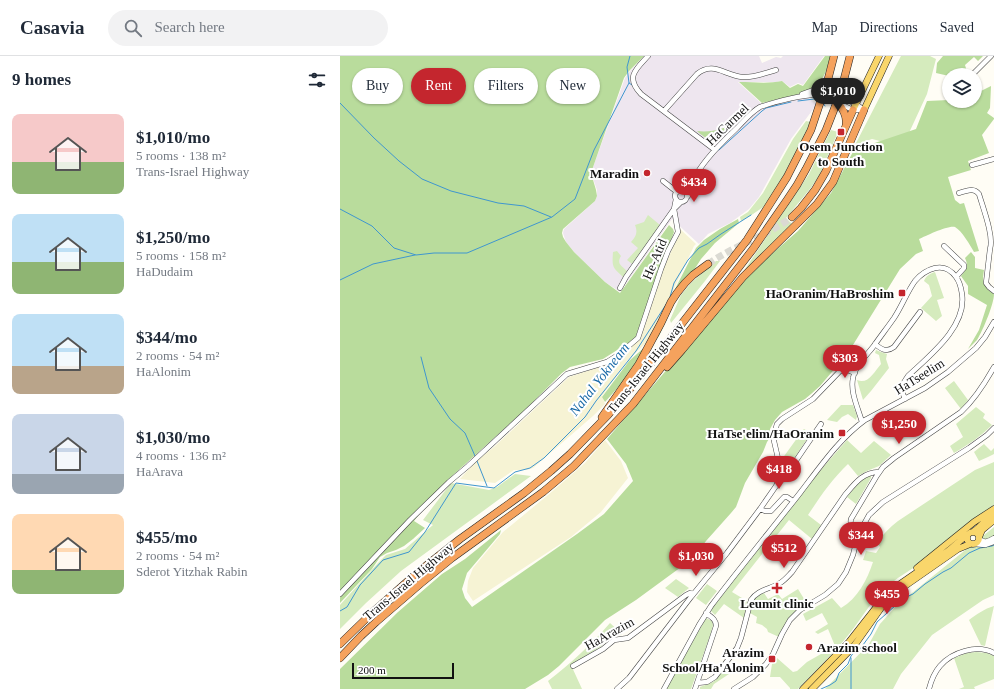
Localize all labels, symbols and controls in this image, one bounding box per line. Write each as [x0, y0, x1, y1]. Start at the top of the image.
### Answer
search box [108, 10, 388, 46]
text: Casavia [20, 17, 84, 38]
icon: search [122, 17, 144, 39]
text: Search here [154, 19, 225, 35]
text: Map [812, 20, 837, 35]
text: Directions [859, 20, 918, 35]
text: Saved [940, 20, 974, 35]
chip: Buy [352, 68, 403, 104]
chip: Rent [411, 68, 466, 104]
chip: Filters [474, 68, 538, 104]
chip: New [546, 68, 600, 104]
map controls [942, 68, 982, 108]
button: layers [942, 68, 982, 108]
icon: filters [306, 69, 328, 91]
text: 9 homes [12, 70, 71, 89]
pin: $1,010 [805, 78, 871, 112]
text: $1,010 [820, 83, 856, 98]
street label: HaCarmel [703, 100, 752, 148]
marker: Osem Junction to South [836, 127, 846, 137]
text: $1,010/mo [136, 128, 210, 147]
icon: home [44, 130, 92, 178]
place label: Osem Junction to South [799, 139, 883, 169]
text: 5 rooms · 138 m² [136, 148, 226, 163]
text: Trans-Israel Highway [136, 164, 249, 179]
place label: Maradin [590, 166, 640, 181]
marker: Maradin [642, 168, 652, 178]
pin: $434 [670, 169, 718, 203]
text: $434 [681, 174, 707, 189]
text: $1,250/mo [136, 228, 210, 247]
icon: home [44, 230, 92, 278]
street label: He-Atid [639, 236, 670, 282]
text: 5 rooms · 158 m² [136, 248, 226, 263]
text: HaDudaim [136, 264, 193, 279]
place label: HaOranim/HaBroshim [766, 286, 894, 301]
marker: HaOranim/HaBroshim [897, 288, 907, 298]
street label: Trans-Israel Highway [604, 318, 687, 416]
text: $344/mo [136, 328, 197, 347]
icon: home [44, 330, 92, 378]
water label: Nahal Yokneam [566, 340, 632, 419]
pin: $303 [821, 345, 869, 379]
text: 2 rooms · 54 m² [136, 348, 219, 363]
text: $303 [832, 350, 858, 365]
street label: HaTseelim [891, 355, 947, 398]
text: HaAlonim [136, 364, 191, 379]
pin: $1,250 [866, 411, 932, 445]
text: $1,250 [881, 416, 917, 431]
place label: HaTse'elim/HaOranim [707, 426, 834, 441]
text: $1,030/mo [136, 428, 210, 447]
marker: HaTse'elim/HaOranim [837, 428, 847, 438]
icon: home [44, 430, 92, 478]
text: 4 rooms · 136 m² [136, 448, 226, 463]
pin: $418 [755, 456, 803, 490]
text: $418 [766, 461, 792, 476]
text: HaArava [136, 464, 183, 479]
pin: $344 [837, 522, 885, 556]
text: $344 [848, 527, 874, 542]
text: $455/mo [136, 528, 197, 547]
icon: home [44, 530, 92, 578]
pin: $512 [760, 535, 808, 569]
street label: Trans-Israel Highway [360, 539, 457, 624]
text: $512 [771, 540, 797, 555]
pin: $1,030 [663, 543, 729, 577]
text: 2 rooms · 54 m² [136, 548, 219, 563]
text: $1,030 [678, 548, 714, 563]
text: Sderot Yitzhak Rabin [136, 564, 247, 579]
pin: $455 [863, 581, 911, 615]
marker: Leumit clinic [771, 582, 783, 594]
text: $455 [874, 586, 900, 601]
place label: Leumit clinic [740, 596, 814, 611]
street label: HaArazim [582, 614, 637, 653]
place label: Arazim school [817, 640, 897, 655]
marker: Arazim school [804, 642, 814, 652]
place label: Arazim School/Ha'Alonim [662, 645, 764, 675]
marker: Arazim School/Ha'Alonim [767, 654, 777, 664]
scale bar [352, 661, 454, 680]
text: 200 m [358, 664, 386, 676]

